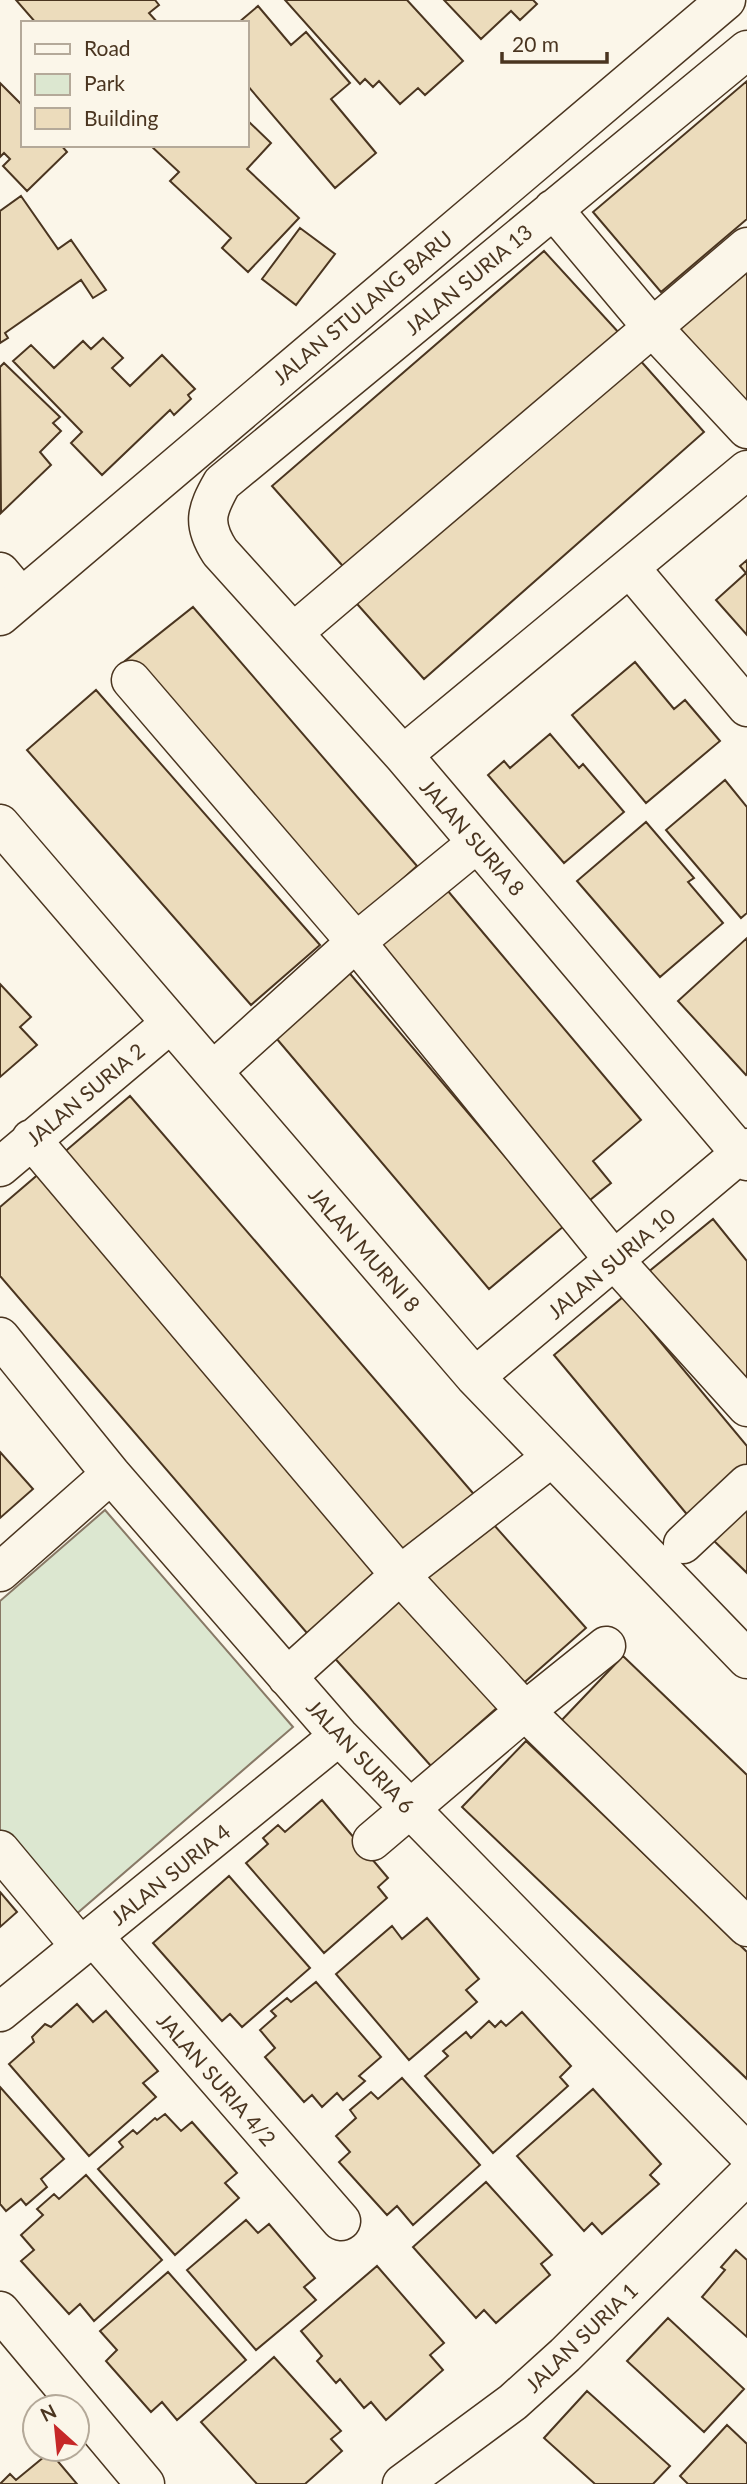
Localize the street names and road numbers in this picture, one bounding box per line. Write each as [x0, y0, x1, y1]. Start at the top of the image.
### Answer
street label: JALAN SURIA 13 [399, 219, 537, 339]
street label: JALAN STULANG BARU [267, 225, 457, 389]
street label: JALAN SURIA 8 [416, 774, 530, 900]
street label: JALAN SURIA 2 [21, 1037, 149, 1151]
street label: JALAN MURNI 8 [304, 1182, 426, 1316]
street label: JALAN SURIA 10 [542, 1203, 680, 1323]
street label: JALAN SURIA 6 [302, 1694, 420, 1818]
street label: JALAN SURIA 4 [105, 1818, 235, 1930]
street label: JALAN SURIA 4/2 [152, 2007, 282, 2151]
street label: JALAN SURIA 1 [520, 2277, 642, 2397]

